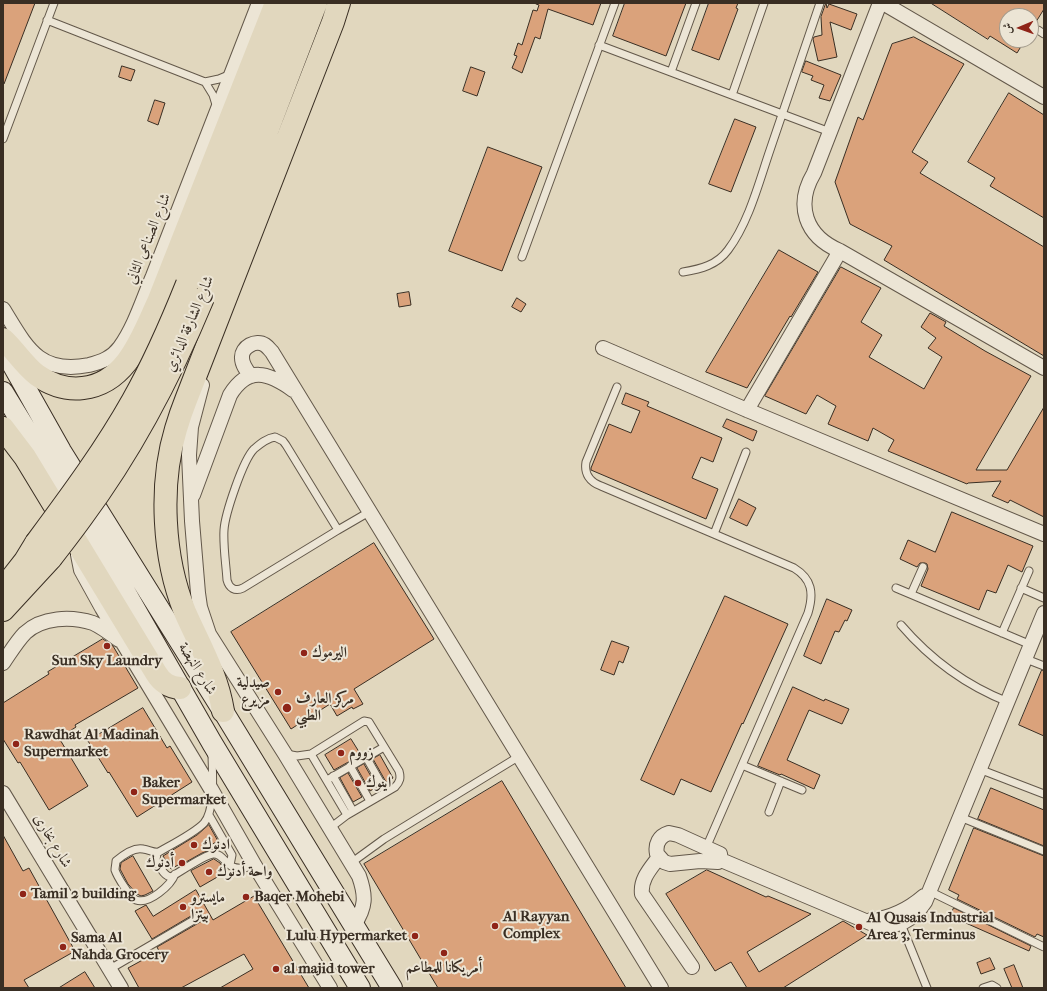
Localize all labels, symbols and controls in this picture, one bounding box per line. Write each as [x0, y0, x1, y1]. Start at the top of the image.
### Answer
north arrow [999, 8, 1039, 48]
text: ش [1001, 23, 1014, 34]
street label: شارع الصناعي الثاني [123, 191, 175, 287]
street label: شارع الشارقة الدائري [162, 273, 218, 375]
street label: شارع النهضة [174, 639, 220, 699]
marker: Sun Sky Laundry [102, 641, 112, 651]
place label: اليرموك [312, 644, 347, 662]
marker: اليرموك [299, 648, 309, 658]
place label: Sun Sky Laundry [52, 652, 162, 670]
place label: صيدلية مزيرع [237, 674, 270, 709]
marker: صيدلية مزيرع [273, 687, 283, 697]
place label: مركز العارف الطبي [296, 690, 354, 725]
marker: مركز العارف الطبي [281, 702, 293, 714]
place label: Rawdhat Al Madinah Supermarket [24, 726, 159, 761]
marker: Rawdhat Al Madinah Supermarket [11, 739, 21, 749]
place label: زووم [349, 744, 374, 762]
marker: زووم [336, 748, 346, 758]
place label: Baker Supermarket [142, 774, 226, 809]
place label: اينوك [366, 774, 391, 792]
marker: اينوك [353, 778, 363, 788]
marker: Baker Supermarket [129, 787, 139, 797]
street label: شارع بخارى [29, 811, 75, 871]
place label: ادنوك [202, 836, 230, 854]
marker: ادنوك [189, 840, 199, 850]
place label: أدنوك [146, 854, 174, 872]
marker: أدنوك [177, 858, 187, 868]
place label: واحة أدنوك [217, 863, 272, 881]
marker: واحة أدنوك [204, 867, 214, 877]
place label: Tamil 2 building [31, 885, 136, 903]
place label: Baqer Mohebi [254, 888, 344, 906]
marker: Tamil 2 building [18, 889, 28, 899]
place label: مايسترو بيتزا [191, 889, 225, 924]
marker: Baqer Mohebi [241, 892, 251, 902]
marker: مايسترو بيتزا [178, 902, 188, 912]
place label: Al Rayyan Complex [503, 908, 569, 943]
place label: Al Qusais Industrial Area 3, Terminus [867, 909, 994, 944]
marker: Al Rayyan Complex [490, 921, 500, 931]
marker: Al Qusais Industrial Area 3, Terminus [854, 922, 864, 932]
place label: Lulu Hypermarket [286, 927, 407, 945]
place label: Sama Al Nahda Grocery [71, 929, 169, 964]
marker: Lulu Hypermarket [410, 931, 420, 941]
marker: Sama Al Nahda Grocery [58, 942, 68, 952]
marker: أمريكانا للمطاعم [439, 948, 449, 958]
place label: أمريكانا للمطاعم [406, 959, 482, 977]
place label: al majid tower [284, 960, 375, 978]
marker: al majid tower [271, 964, 281, 974]

